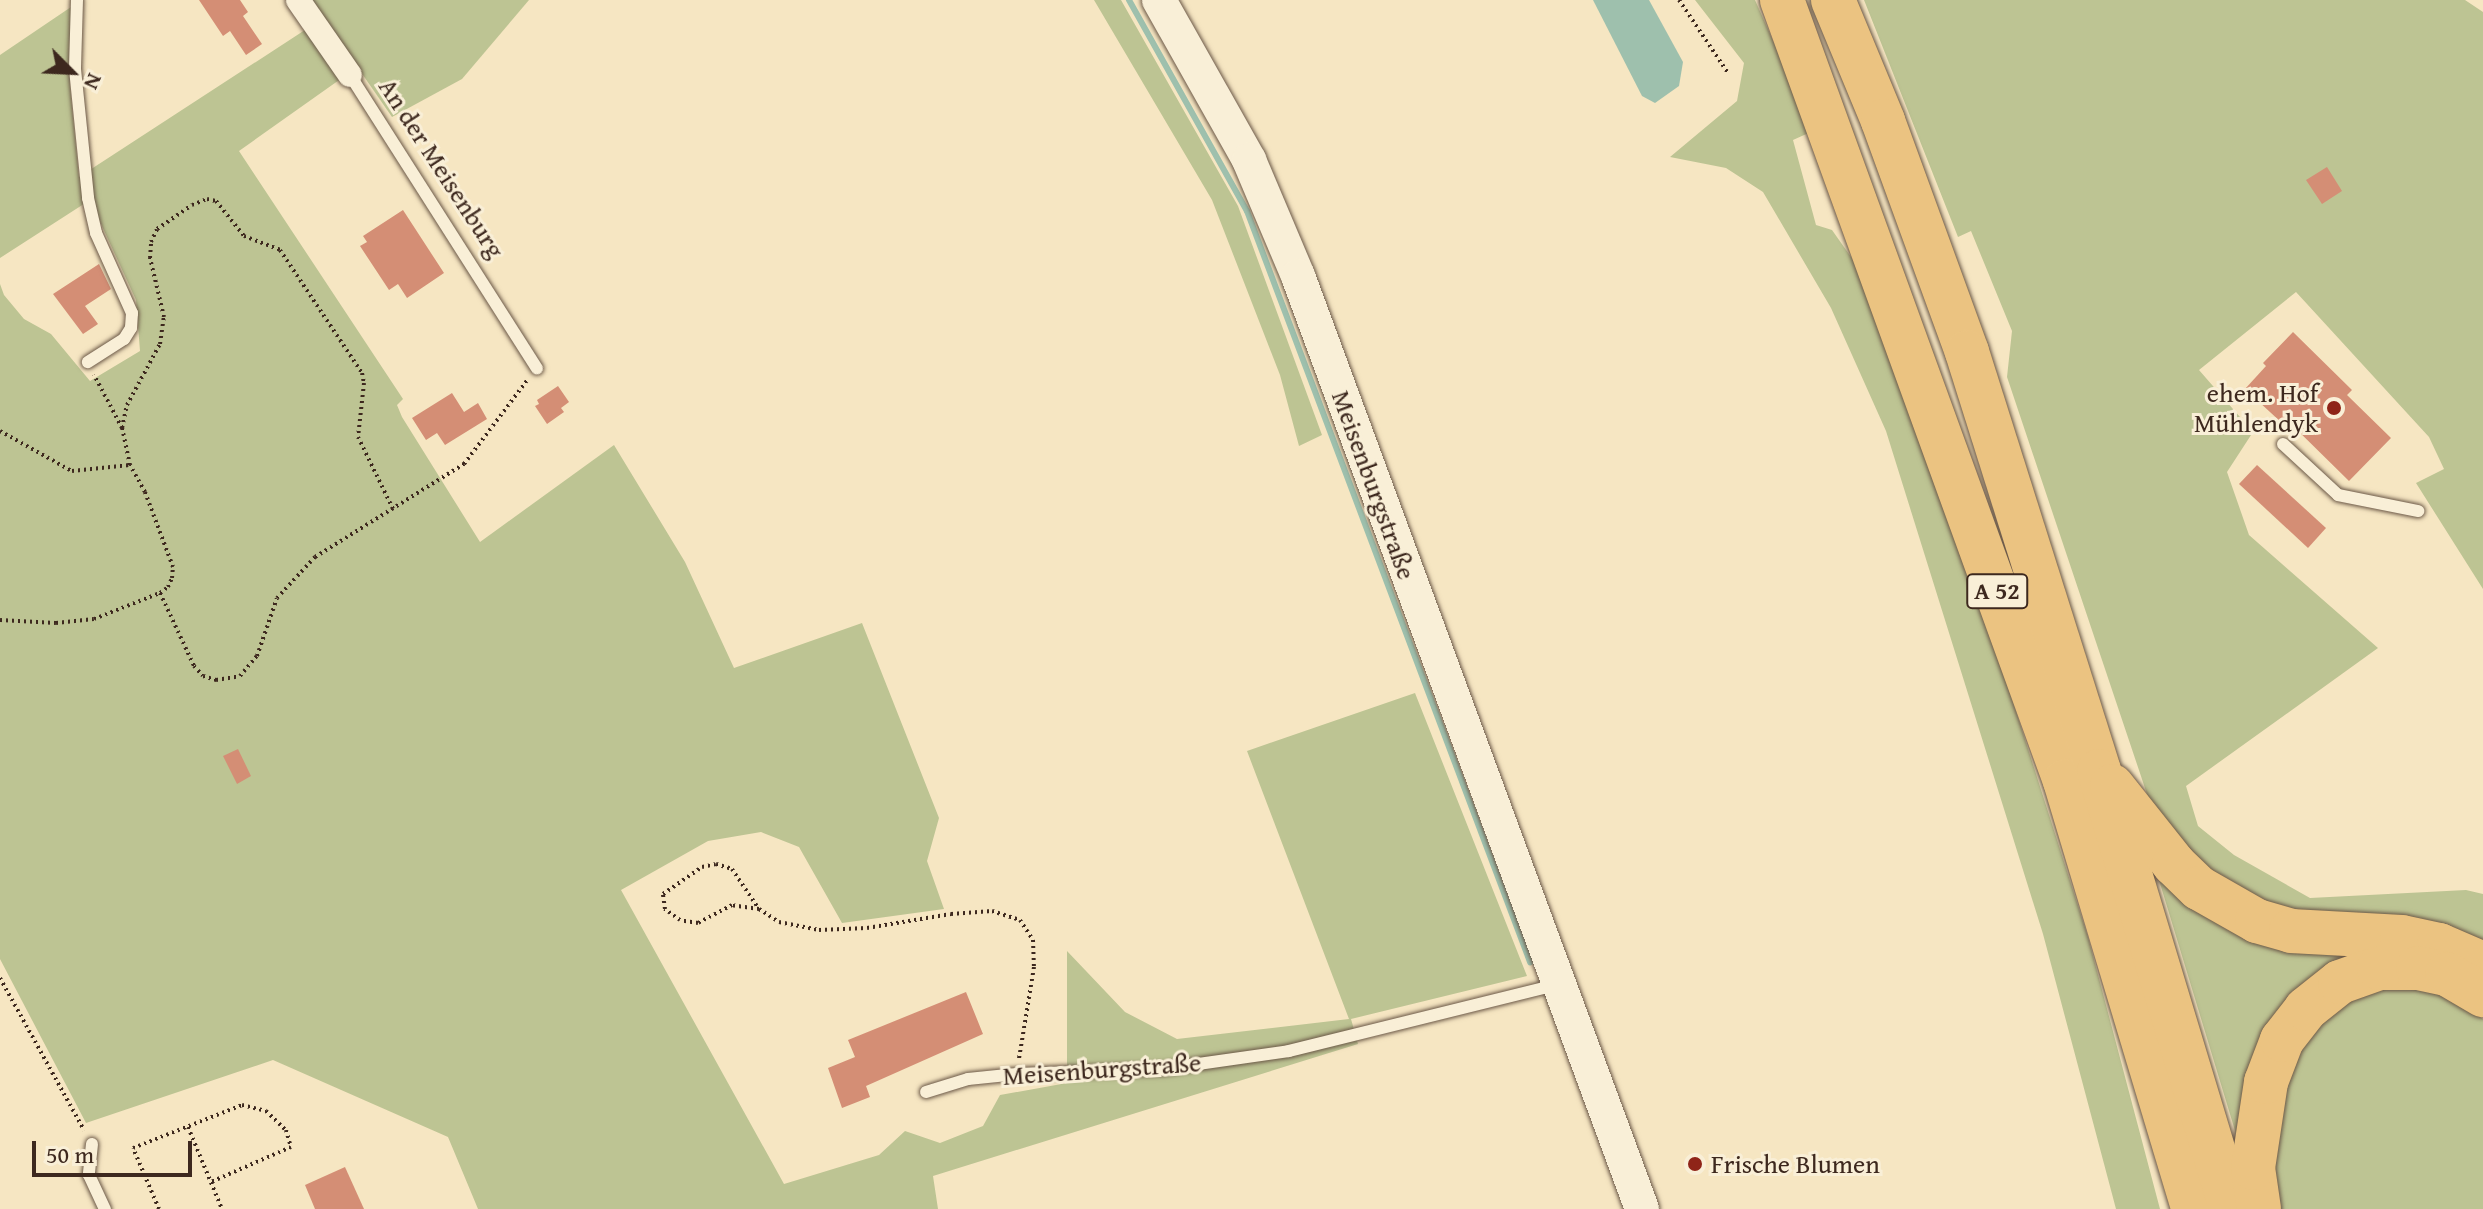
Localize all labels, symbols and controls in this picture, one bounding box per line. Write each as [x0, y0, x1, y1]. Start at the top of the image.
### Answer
north arrow [32, 32, 112, 112]
text: N [76, 69, 112, 95]
street label: An der Meisenburg [372, 72, 512, 264]
place label: ehem. Hof Mühlendyk [2194, 377, 2318, 438]
street label: Meisenburgstraße [1325, 386, 1423, 584]
marker: ehem. Hof Mühlendyk [2325, 399, 2343, 417]
road number: A 52 [1965, 571, 2029, 611]
street label: Meisenburgstraße [1002, 1047, 1202, 1091]
scale bar [36, 1125, 196, 1175]
text: 50 m [46, 1137, 94, 1172]
place label: Frische Blumen [1711, 1148, 1880, 1180]
marker: Frische Blumen [1686, 1155, 1704, 1173]

